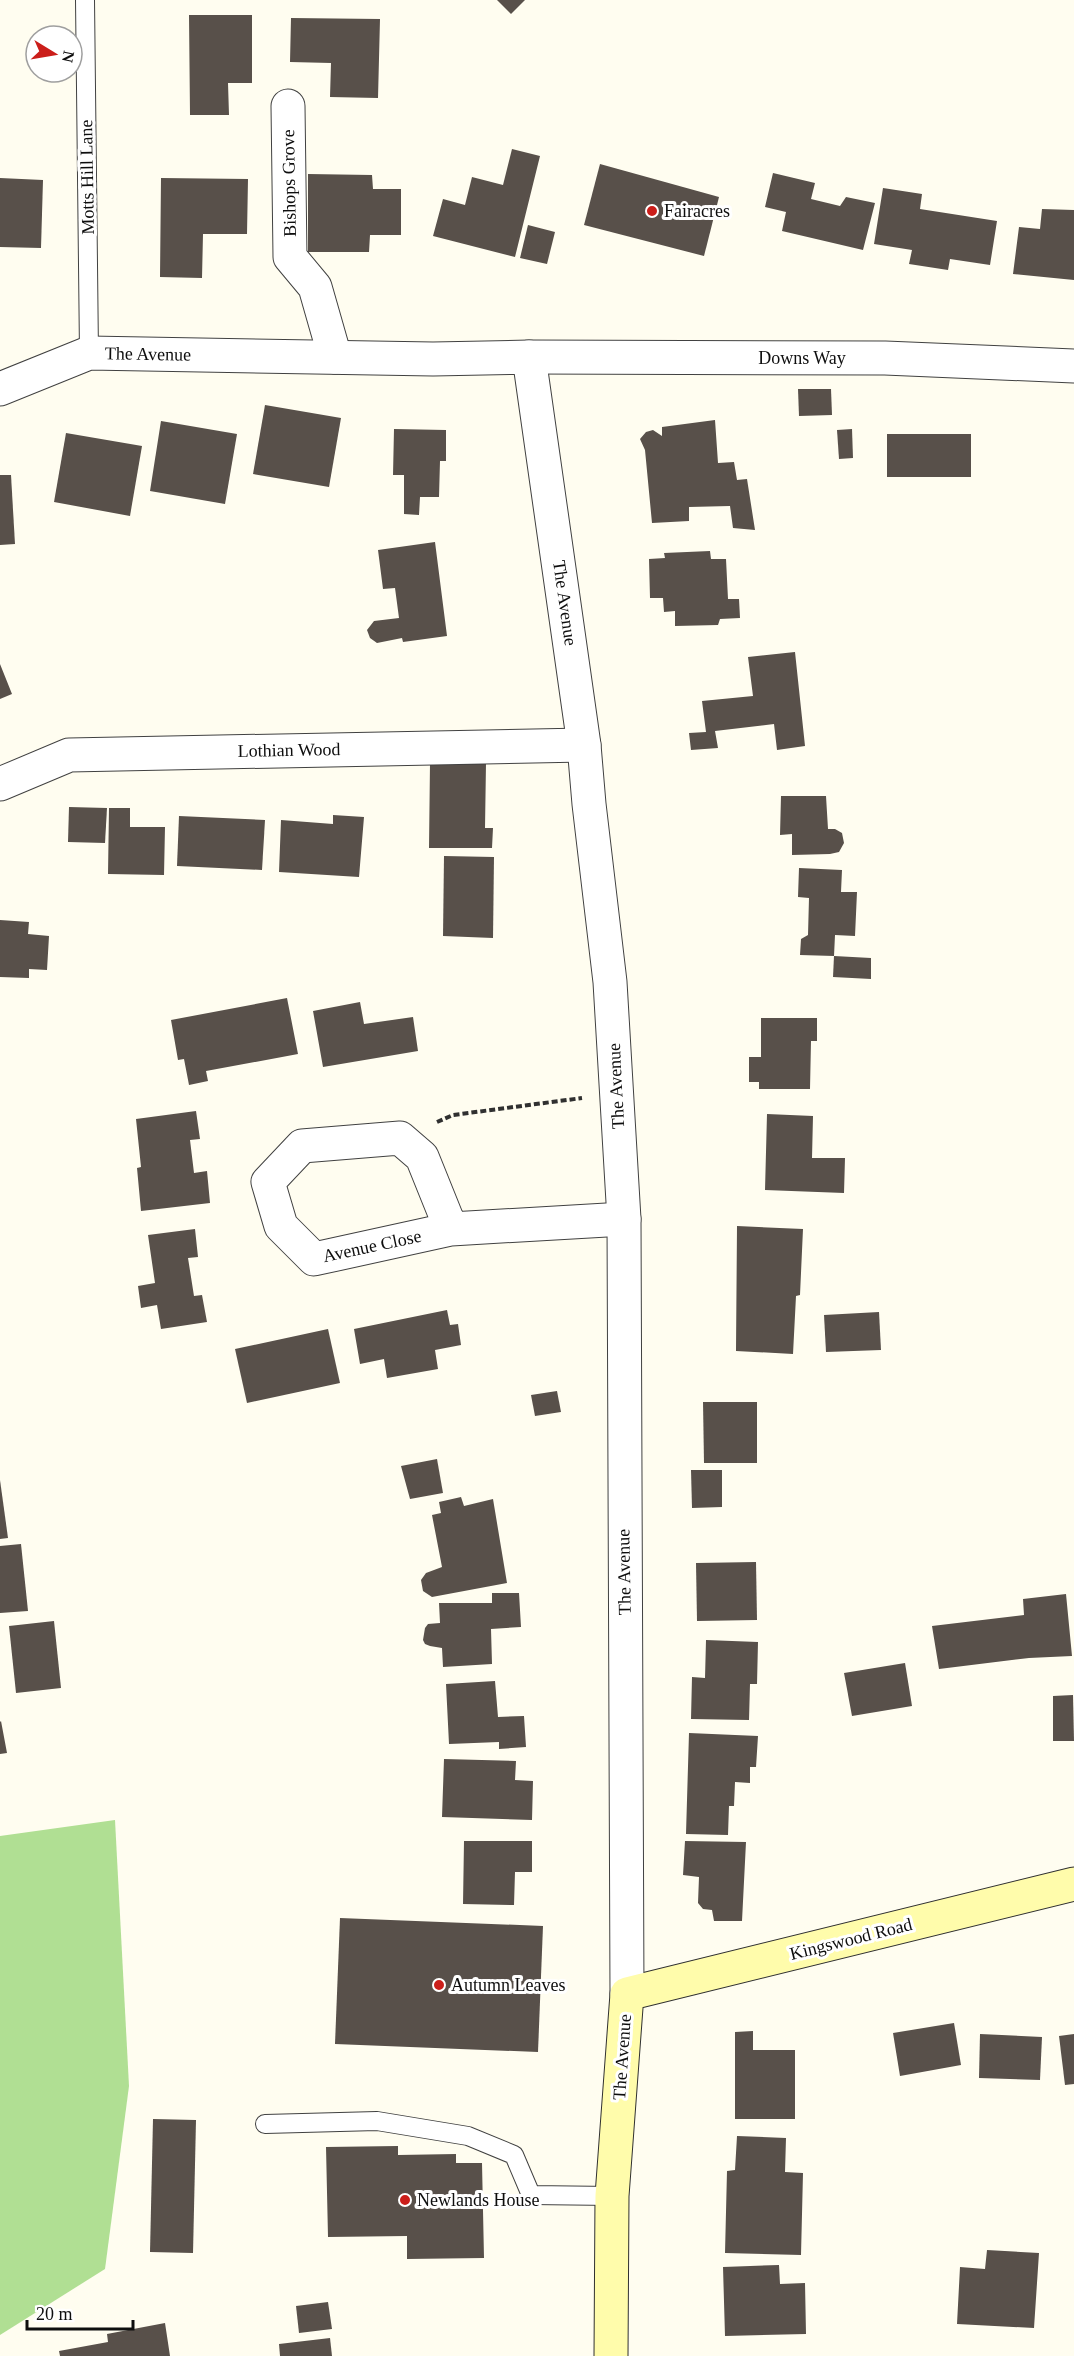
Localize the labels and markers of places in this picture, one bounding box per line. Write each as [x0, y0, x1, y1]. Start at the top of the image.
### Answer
place label: Fairacres [664, 201, 730, 221]
marker: Fairacres [645, 204, 659, 218]
place label: Autumn Leaves [451, 1975, 565, 1995]
marker: Autumn Leaves [432, 1978, 446, 1992]
place label: Newlands House [417, 2190, 539, 2210]
marker: Newlands House [398, 2193, 412, 2207]

